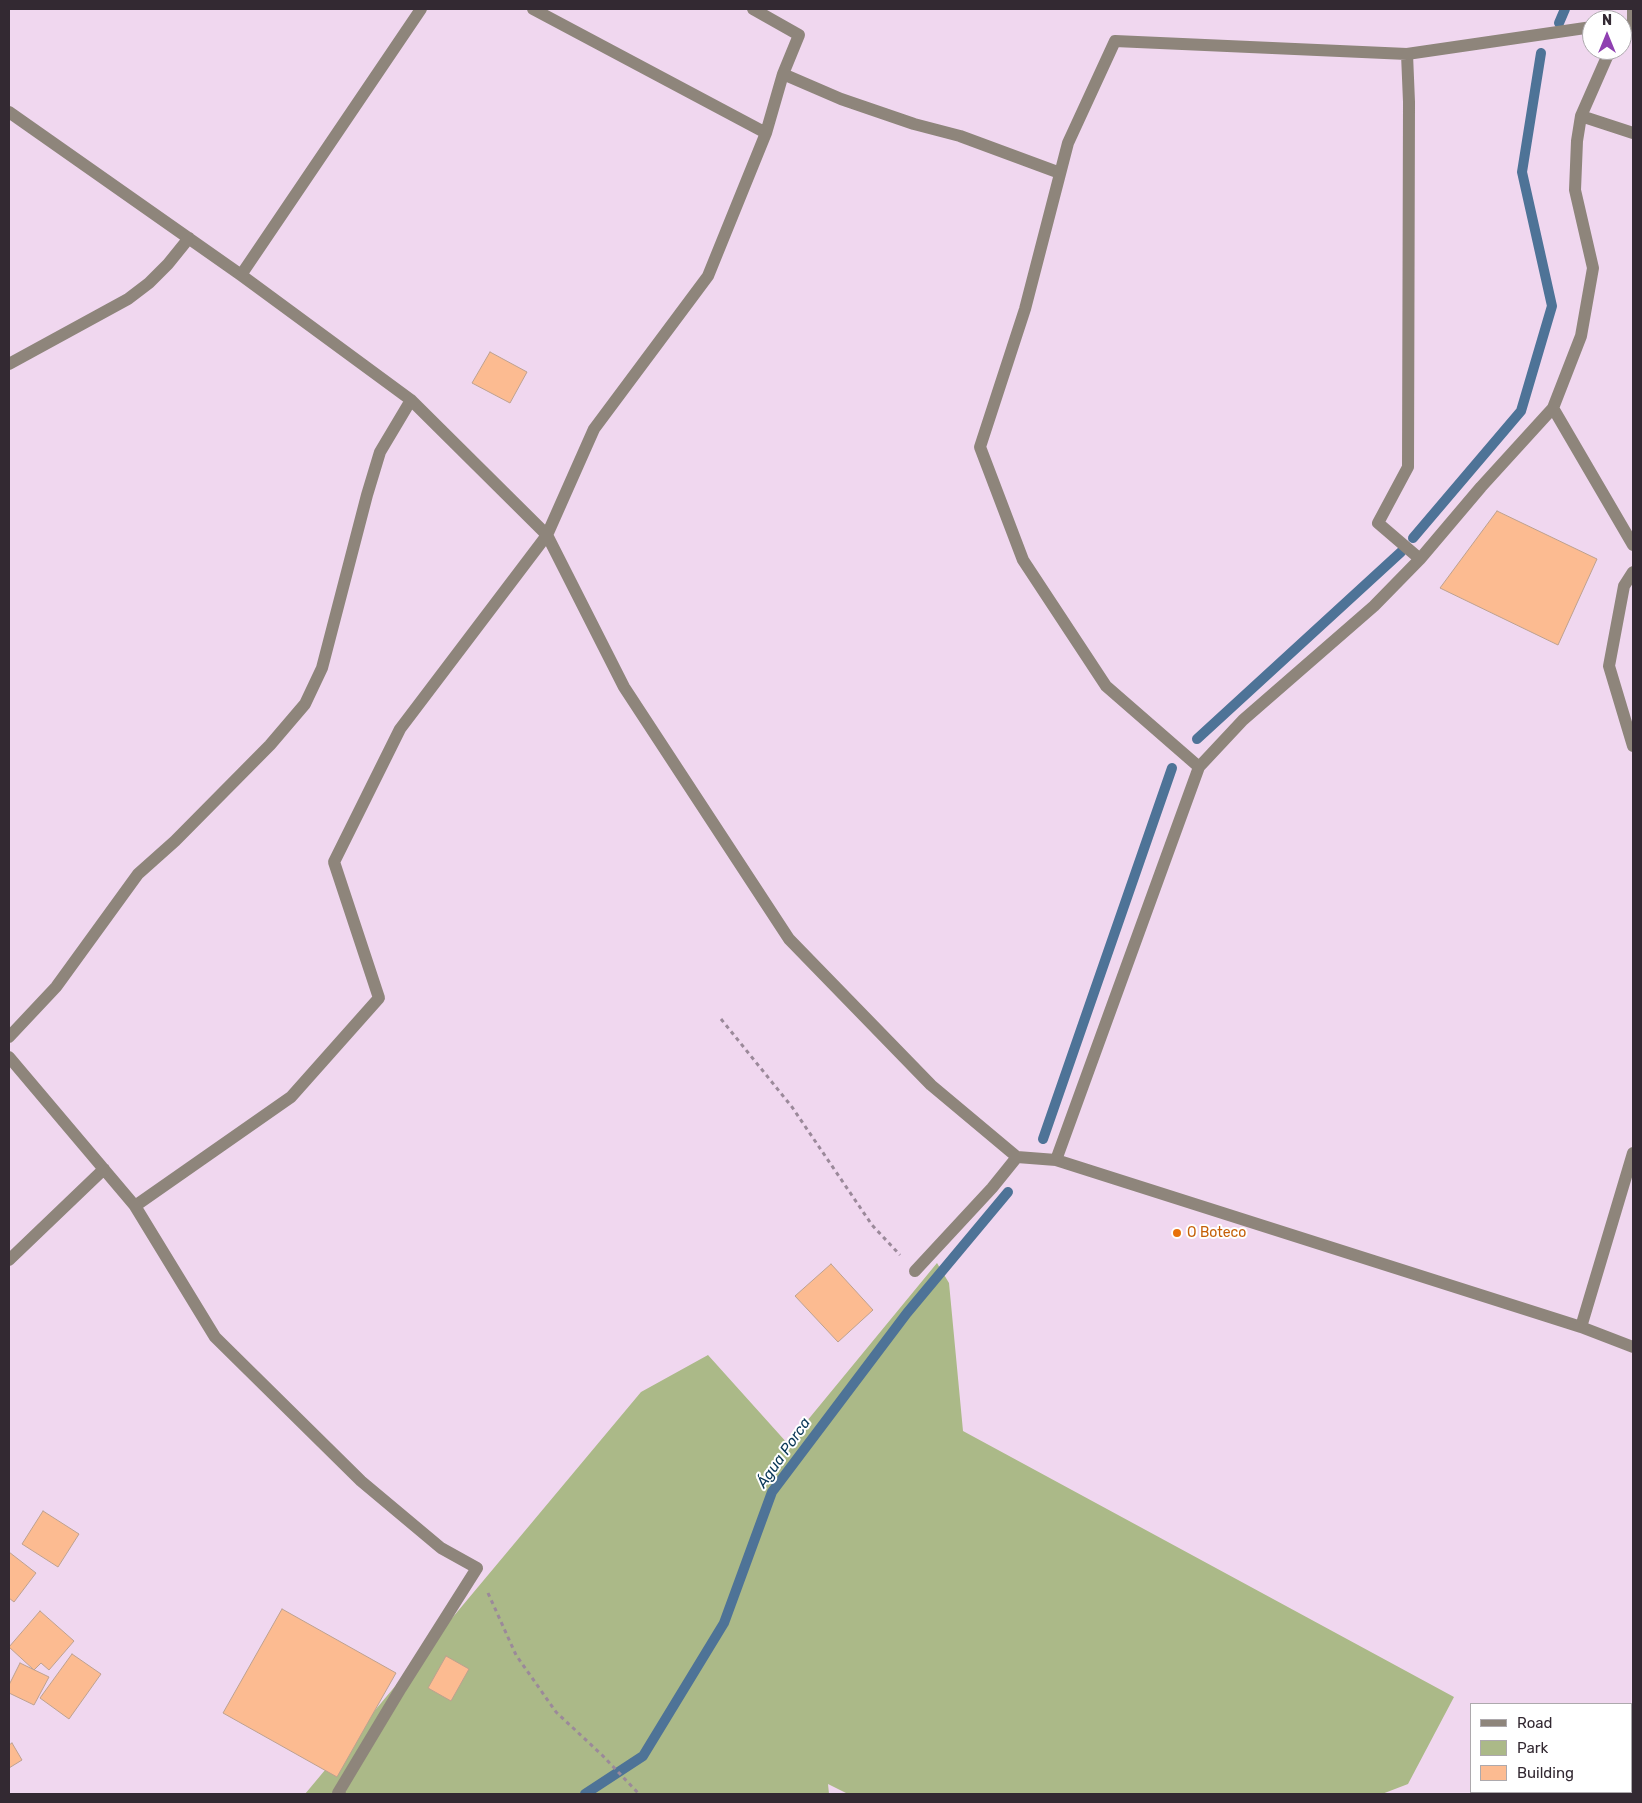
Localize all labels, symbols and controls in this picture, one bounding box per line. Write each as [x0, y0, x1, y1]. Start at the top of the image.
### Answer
north arrow [1582, 10, 1632, 60]
text: N [1602, 12, 1612, 29]
place label: O Boteco [1187, 1225, 1246, 1241]
marker: O Boteco [1171, 1227, 1183, 1239]
water label: Água Porca [753, 1415, 815, 1491]
legend [1470, 1703, 1632, 1793]
text: Road [1517, 1714, 1553, 1732]
text: Park [1517, 1739, 1548, 1757]
text: Building [1517, 1764, 1574, 1782]

